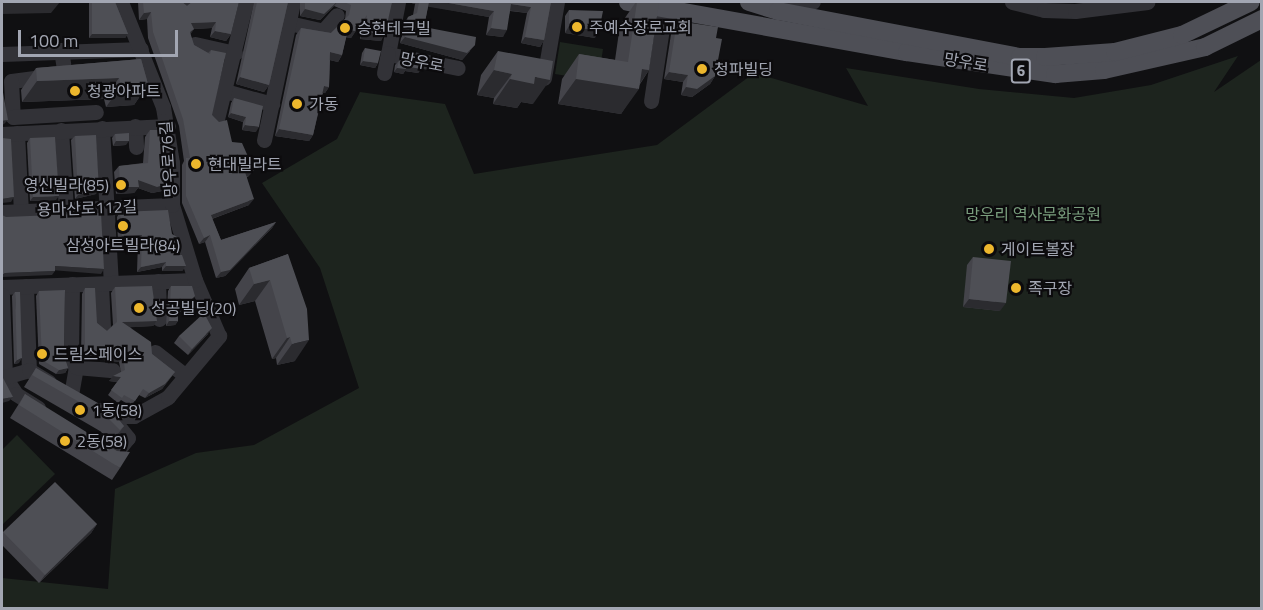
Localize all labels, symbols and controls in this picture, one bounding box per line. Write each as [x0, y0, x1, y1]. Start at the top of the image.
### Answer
place label: 주예수장로교회 [589, 17, 692, 37]
scale bar [21, 18, 182, 56]
place label: 승현테크빌 [357, 18, 431, 38]
marker: 주예수장로교회 [570, 20, 584, 34]
marker: 승현테크빌 [338, 21, 352, 35]
text: 100 m [29, 27, 78, 54]
street label: 망우로 [398, 48, 446, 76]
street label: 망우로 [943, 49, 989, 75]
place label: 청파빌딩 [714, 59, 773, 79]
road number: 6 [1010, 59, 1032, 83]
marker: 청파빌딩 [695, 62, 709, 76]
place label: 청광아파트 [87, 81, 161, 101]
marker: 청광아파트 [68, 84, 82, 98]
place label: 가동 [309, 94, 338, 114]
marker: 가동 [290, 97, 304, 111]
street label: 망우로76길 [156, 120, 180, 198]
place label: 현대빌라트 [208, 154, 282, 174]
marker: 현대빌라트 [189, 157, 203, 171]
place label: 영신빌라(85) [24, 175, 109, 195]
marker: 영신빌라(85) [114, 178, 128, 192]
street label: 용마산로112길 [36, 197, 138, 219]
park label: 망우리 역사문화공원 [965, 204, 1101, 224]
marker: 삼성아트빌라(84) [116, 219, 130, 233]
place label: 삼성아트빌라(84) [66, 235, 180, 255]
place label: 게이트볼장 [1001, 239, 1075, 259]
marker: 게이트볼장 [982, 242, 996, 256]
place label: 족구장 [1028, 278, 1072, 298]
marker: 족구장 [1009, 281, 1023, 295]
place label: 성공빌딩(20) [151, 298, 236, 318]
marker: 성공빌딩(20) [132, 301, 146, 315]
place label: 드림스페이스 [54, 344, 142, 364]
marker: 드림스페이스 [35, 347, 49, 361]
place label: 1동(58) [92, 400, 142, 420]
marker: 1동(58) [73, 403, 87, 417]
place label: 2동(58) [77, 431, 127, 451]
marker: 2동(58) [58, 434, 72, 448]

